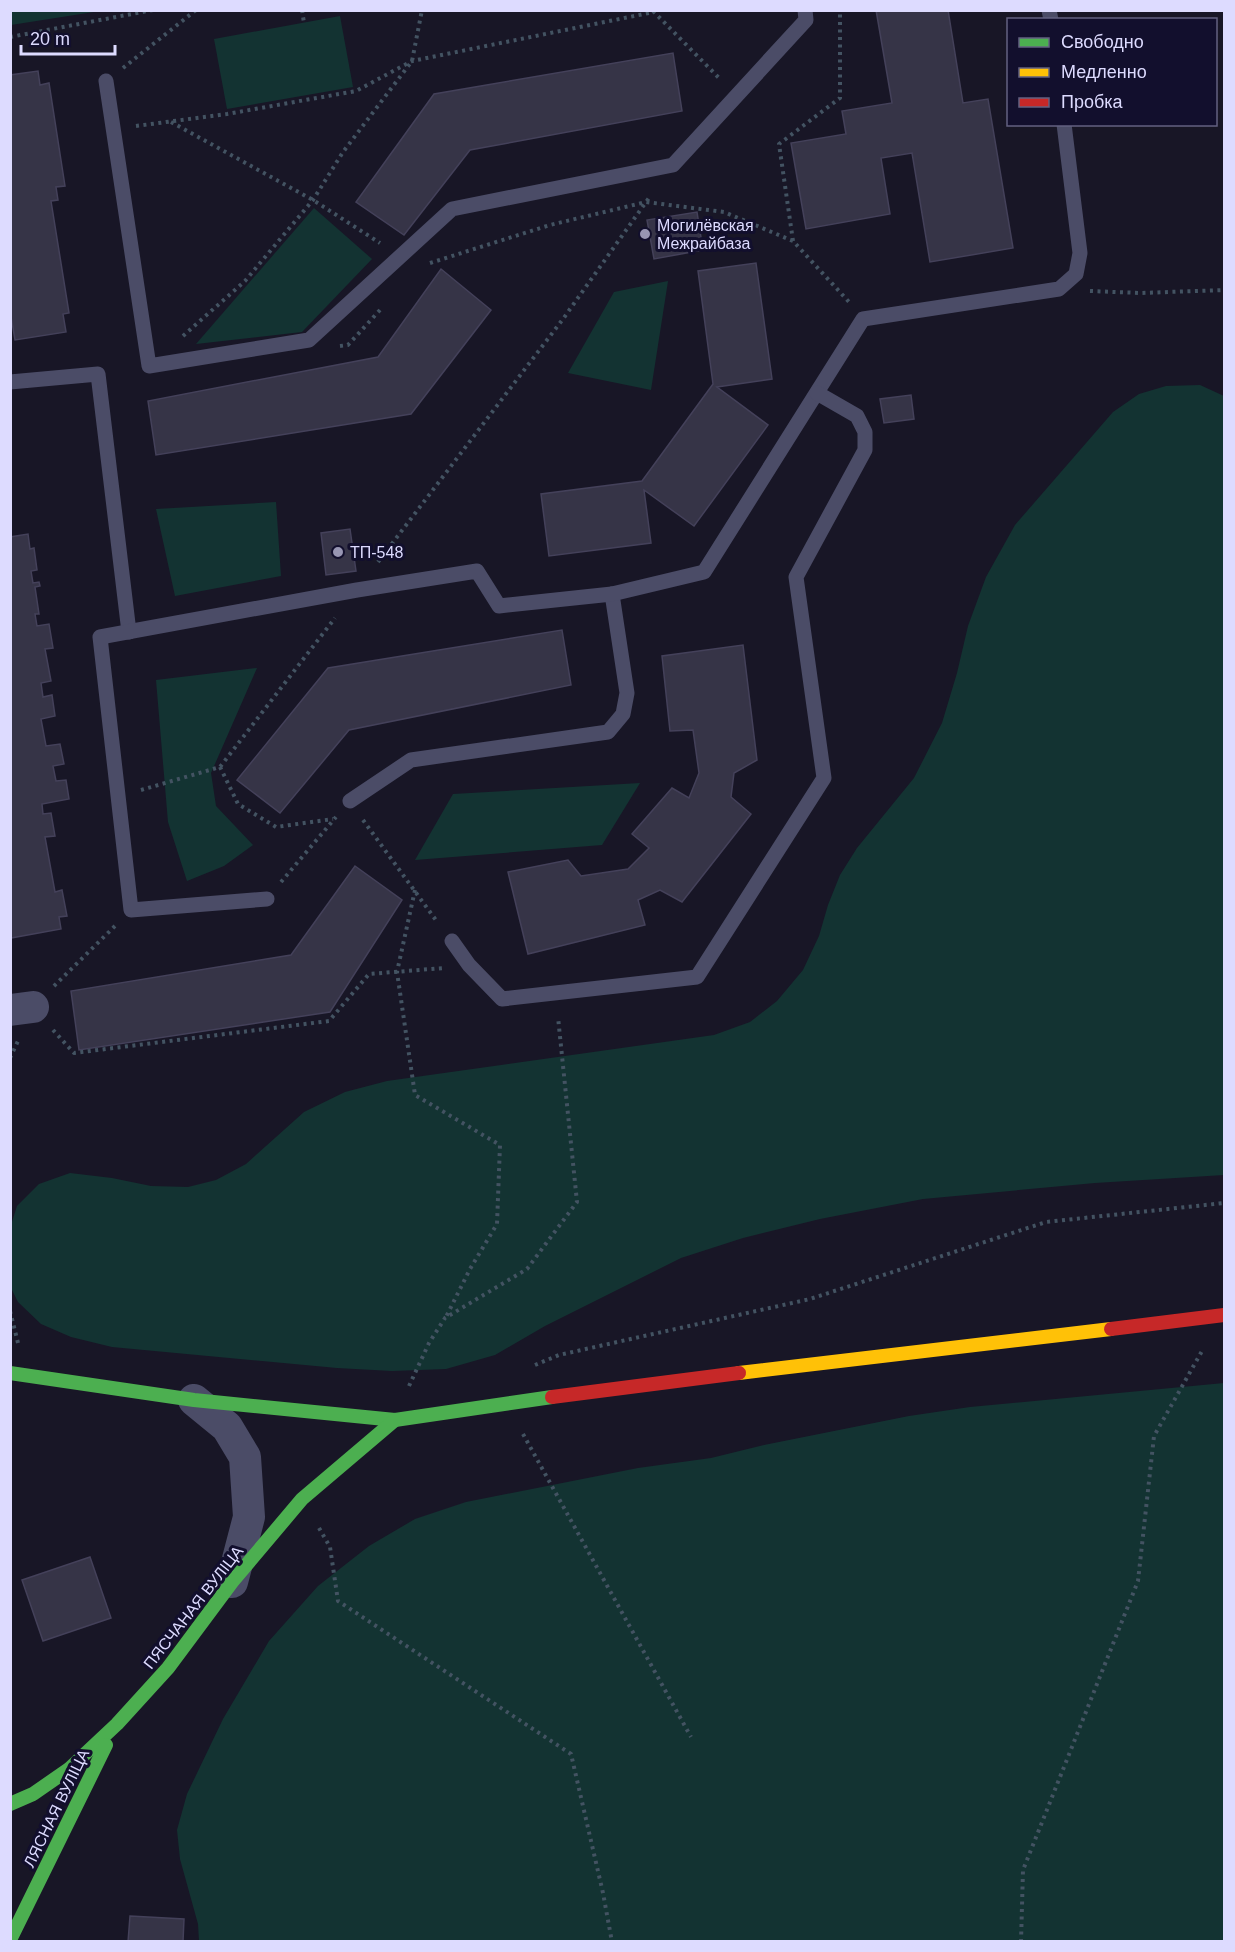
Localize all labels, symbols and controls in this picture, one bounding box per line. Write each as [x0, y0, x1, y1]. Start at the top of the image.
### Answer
scale bar [21, 18, 116, 56]
legend [1007, 18, 1217, 126]
text: 20 m [30, 29, 70, 49]
text: Свободно [1061, 32, 1144, 52]
text: Медленно [1061, 62, 1147, 82]
text: Пробка [1061, 92, 1124, 112]
place label: Могилёвская Межрайбаза [657, 217, 754, 252]
marker: Могилёвская Межрайбаза [638, 227, 652, 241]
place label: ТП-548 [350, 544, 403, 561]
marker: ТП-548 [331, 545, 345, 559]
street label: ПЯСЧАНАЯ ВУЛІЦА [140, 1542, 247, 1672]
street label: ЛЯСНАЯ ВУЛІЦА [21, 1746, 93, 1870]

